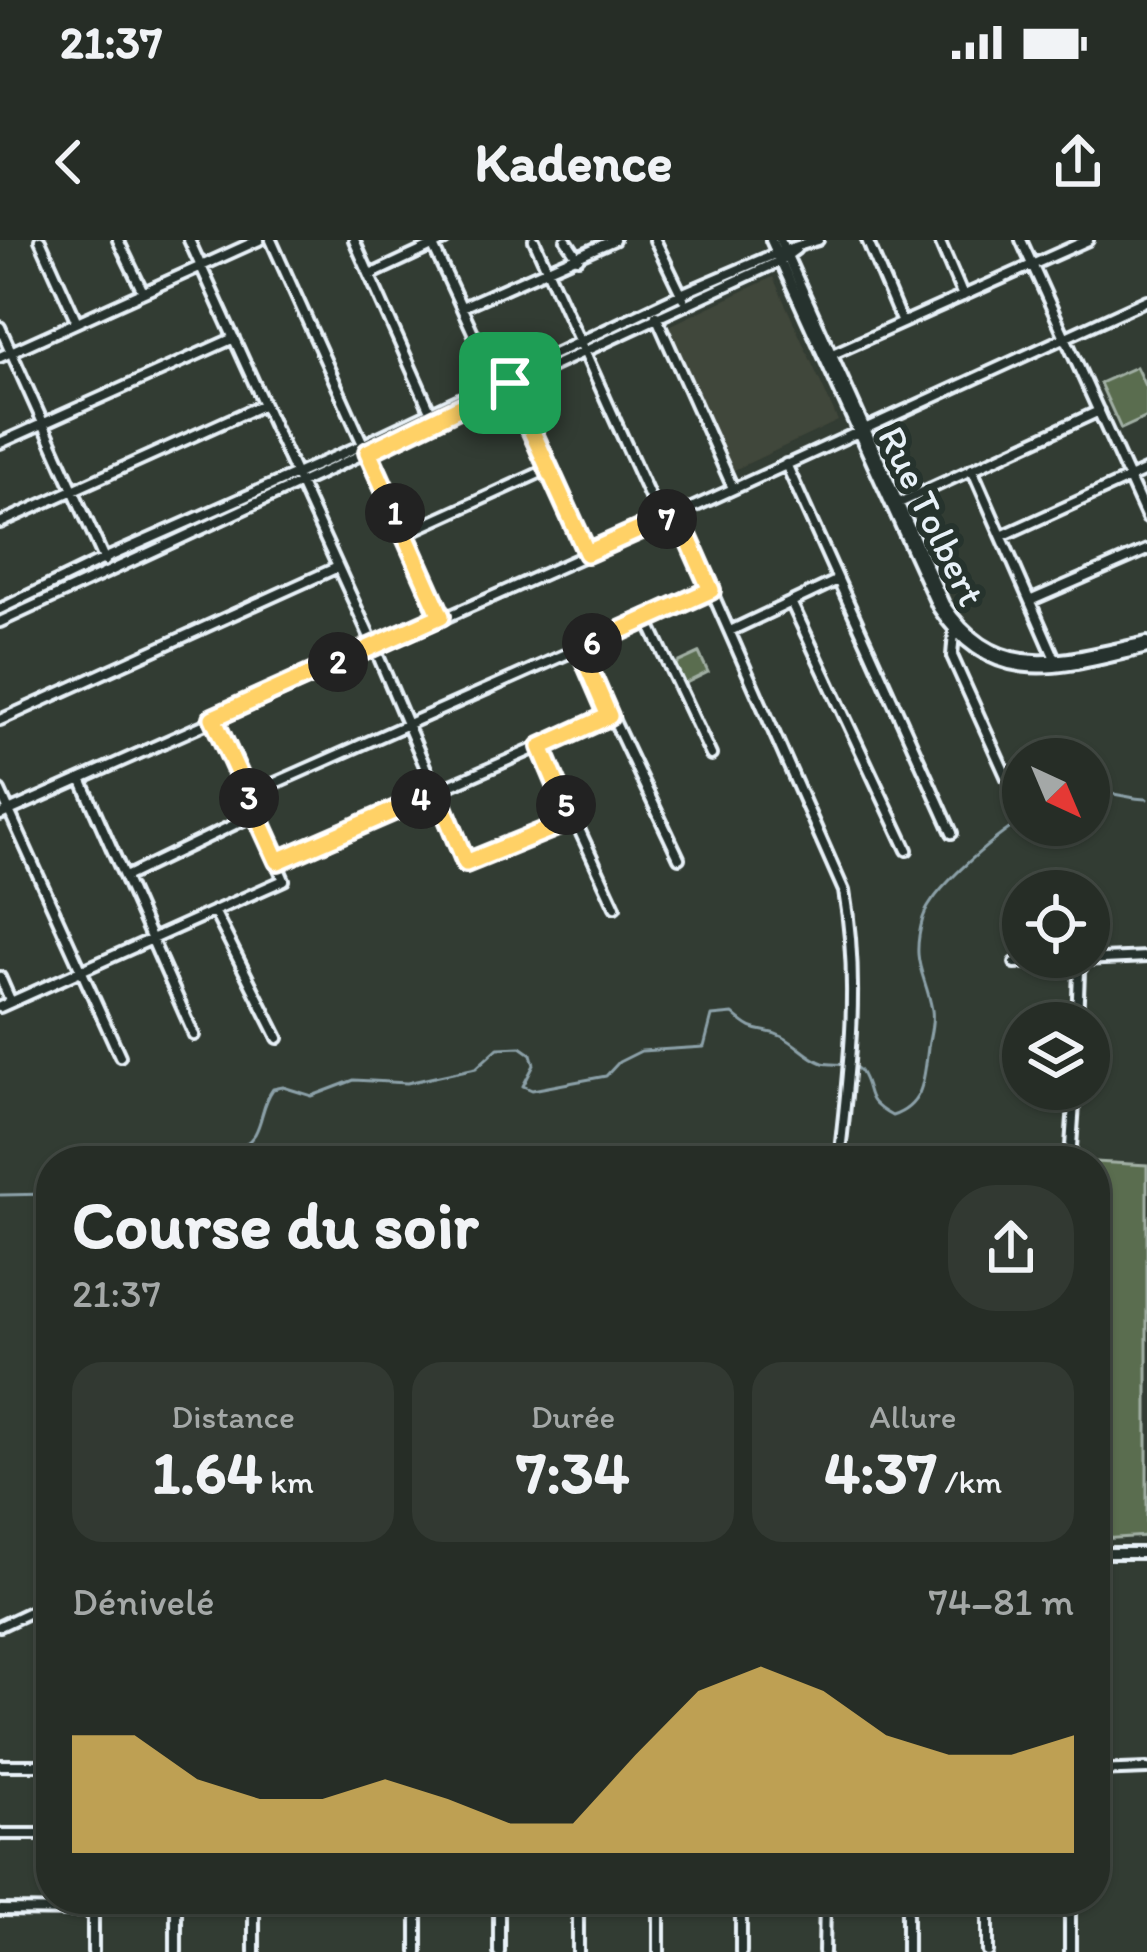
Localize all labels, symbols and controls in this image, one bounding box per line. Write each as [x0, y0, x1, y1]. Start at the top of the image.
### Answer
text: 21:37 [60, 15, 162, 69]
icon: back [36, 129, 102, 195]
icon: share [1045, 129, 1111, 195]
text: Kadence [474, 130, 673, 195]
pin [459, 332, 561, 434]
icon: arrive [477, 350, 543, 416]
street label: Rue Tolbert [868, 418, 996, 614]
pin: 1 [365, 483, 425, 543]
pin: 7 [637, 489, 697, 549]
text: 1 [387, 493, 403, 532]
text: 7 [659, 499, 675, 538]
pin: 6 [562, 613, 622, 673]
text: 6 [583, 623, 601, 662]
pin: 2 [308, 632, 368, 692]
text: 2 [329, 642, 347, 681]
north arrow [1002, 738, 1110, 846]
map controls [1002, 738, 1110, 1110]
pin: 3 [219, 768, 279, 828]
pin: 4 [391, 769, 451, 829]
pin: 5 [536, 775, 596, 835]
text: 3 [240, 778, 258, 817]
text: 4 [411, 779, 431, 818]
text: 5 [557, 785, 575, 824]
button: locate [1002, 870, 1110, 978]
button: layers [1002, 1002, 1110, 1110]
text: Course du soir [72, 1185, 478, 1265]
button: share [948, 1185, 1074, 1311]
text: 21:37 [72, 1270, 161, 1317]
text: Distance [171, 1397, 295, 1436]
text: Durée [531, 1397, 615, 1436]
text: Allure [870, 1397, 956, 1436]
text: 1.64 [152, 1436, 263, 1508]
text: 7:34 [516, 1436, 630, 1508]
text: 4:37 [824, 1436, 937, 1508]
text: km [263, 1462, 314, 1501]
text: /km [937, 1462, 1002, 1501]
text: Dénivelé [72, 1578, 215, 1625]
text: 74–81 m [928, 1578, 1074, 1625]

